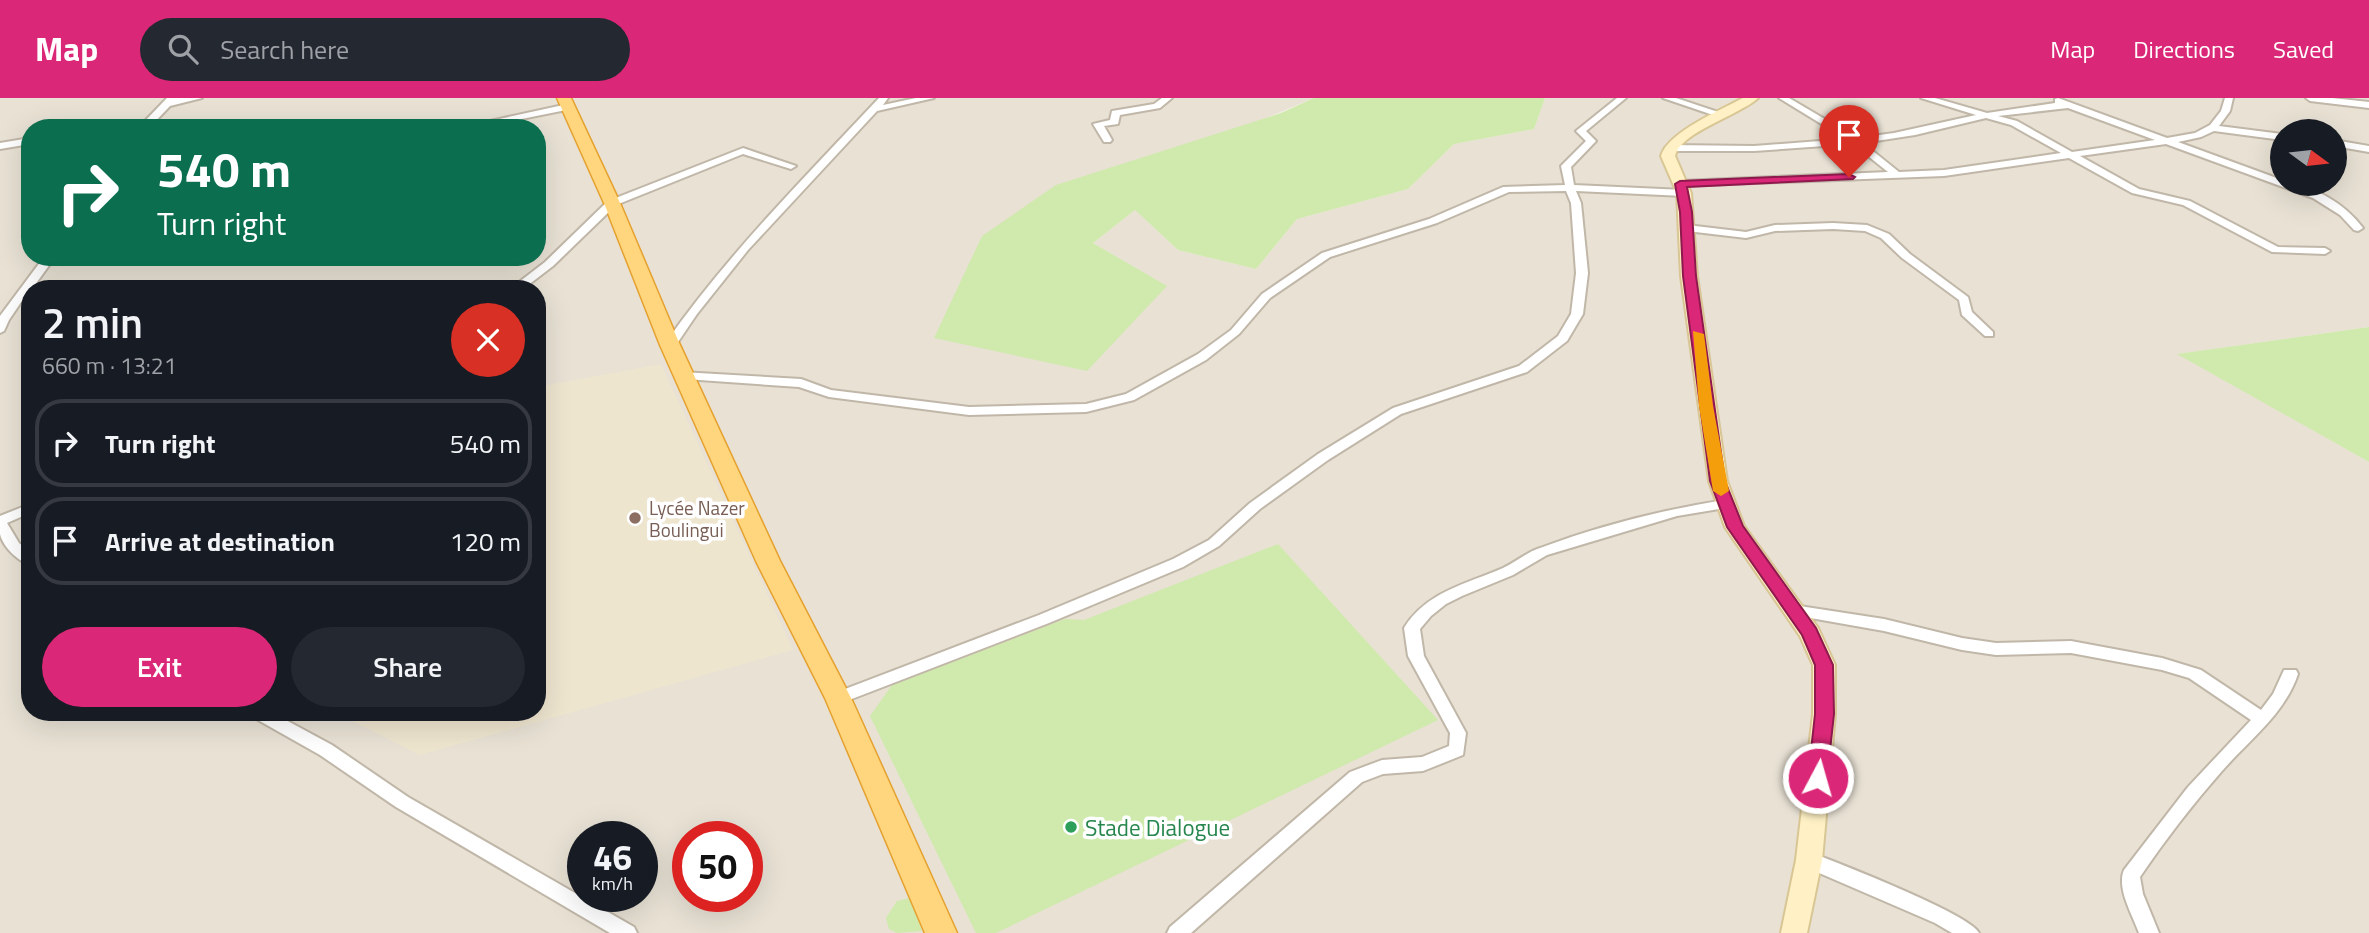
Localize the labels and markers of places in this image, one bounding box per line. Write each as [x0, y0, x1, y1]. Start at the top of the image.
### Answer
pin [1819, 105, 1879, 177]
place label: Lycée Nazer Boulingui [649, 493, 745, 544]
marker: Lycée Nazer Boulingui [627, 510, 643, 526]
place label: Stade Dialogue [1085, 810, 1230, 845]
marker: Stade Dialogue [1063, 819, 1079, 835]

